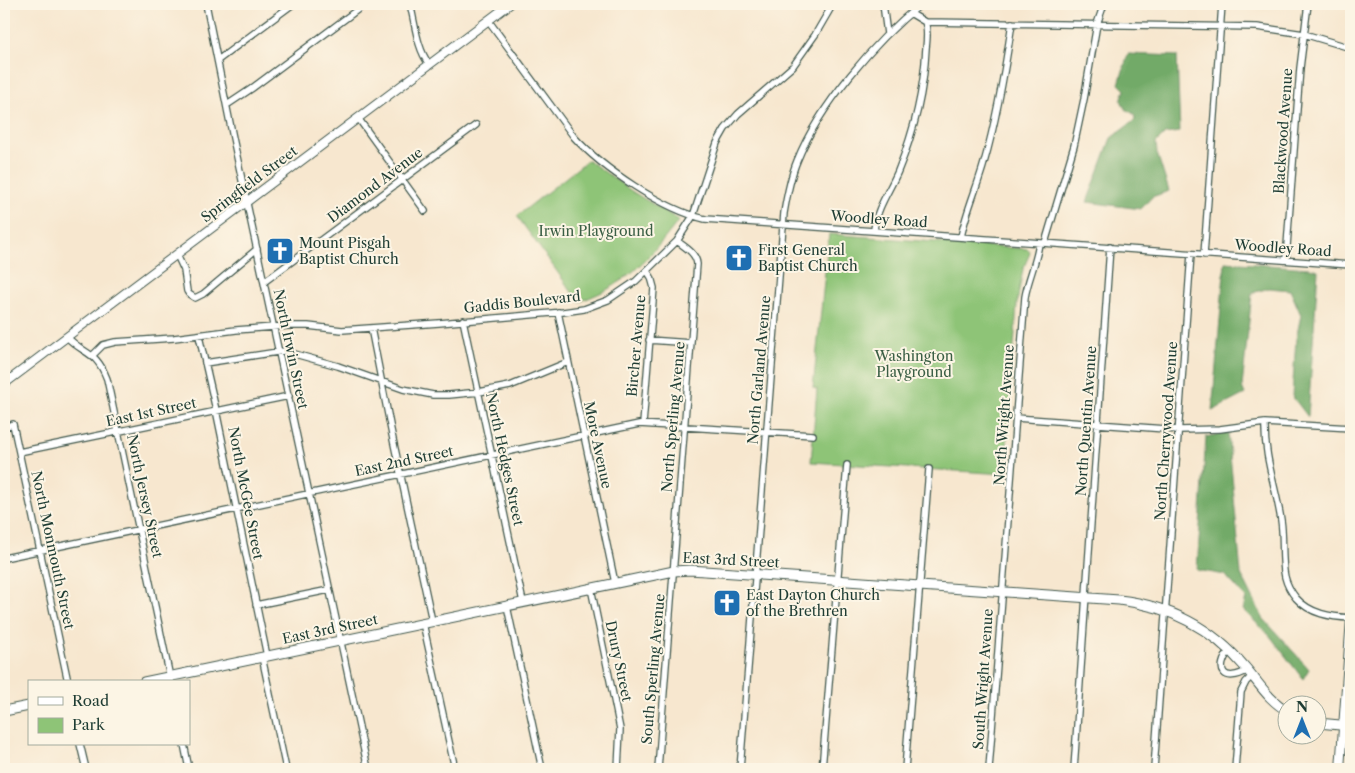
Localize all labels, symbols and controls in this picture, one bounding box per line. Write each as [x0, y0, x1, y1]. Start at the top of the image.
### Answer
street label: Blackwood Avenue [1270, 67, 1296, 195]
street label: Springfield Street [197, 142, 301, 226]
street label: Diamond Avenue [324, 143, 426, 227]
street label: Woodley Road [829, 207, 929, 231]
park label: Irwin Playground [538, 222, 654, 240]
place label: Mount Pisgah Baptist Church [299, 234, 399, 268]
church icon: Mount Pisgah Baptist Church [265, 236, 295, 266]
street label: Woodley Road [1233, 236, 1333, 260]
place label: First General Baptist Church [758, 241, 858, 275]
church icon: First General Baptist Church [724, 243, 754, 273]
street label: North Irwin Street [269, 287, 313, 411]
street label: Gaddis Boulevard [463, 287, 582, 317]
street label: Bircher Avenue [623, 294, 649, 398]
street label: North Garland Avenue [744, 295, 774, 445]
street label: North Cherrywood Avenue [1151, 340, 1181, 521]
street label: North Sperling Avenue [657, 341, 689, 493]
street label: North Wright Avenue [990, 344, 1018, 486]
street label: North Quentin Avenue [1072, 345, 1100, 497]
park label: Washington Playground [873, 347, 954, 381]
street label: North Hedges Street [482, 391, 528, 527]
street label: East 1st Street [104, 394, 198, 430]
street label: More Avenue [580, 400, 616, 490]
street label: North McGee Street [224, 425, 268, 561]
street label: North Jersey Street [123, 432, 167, 560]
street label: East 2nd Street [353, 442, 455, 480]
street label: North Monmouth Street [27, 469, 79, 631]
street label: East 3rd Street [682, 548, 780, 572]
place label: East Dayton Church of the Brethren [746, 586, 880, 620]
church icon: East Dayton Church of the Brethren [712, 588, 742, 618]
street label: South Sperling Avenue [637, 593, 669, 745]
street label: South Wright Avenue [969, 608, 997, 750]
street label: East 3rd Street [281, 610, 379, 648]
street label: Drury Street [602, 619, 636, 703]
legend [28, 680, 190, 746]
text: Road [72, 691, 109, 710]
north arrow [1278, 696, 1328, 746]
text: N [1296, 698, 1308, 716]
text: Park [72, 715, 106, 734]

